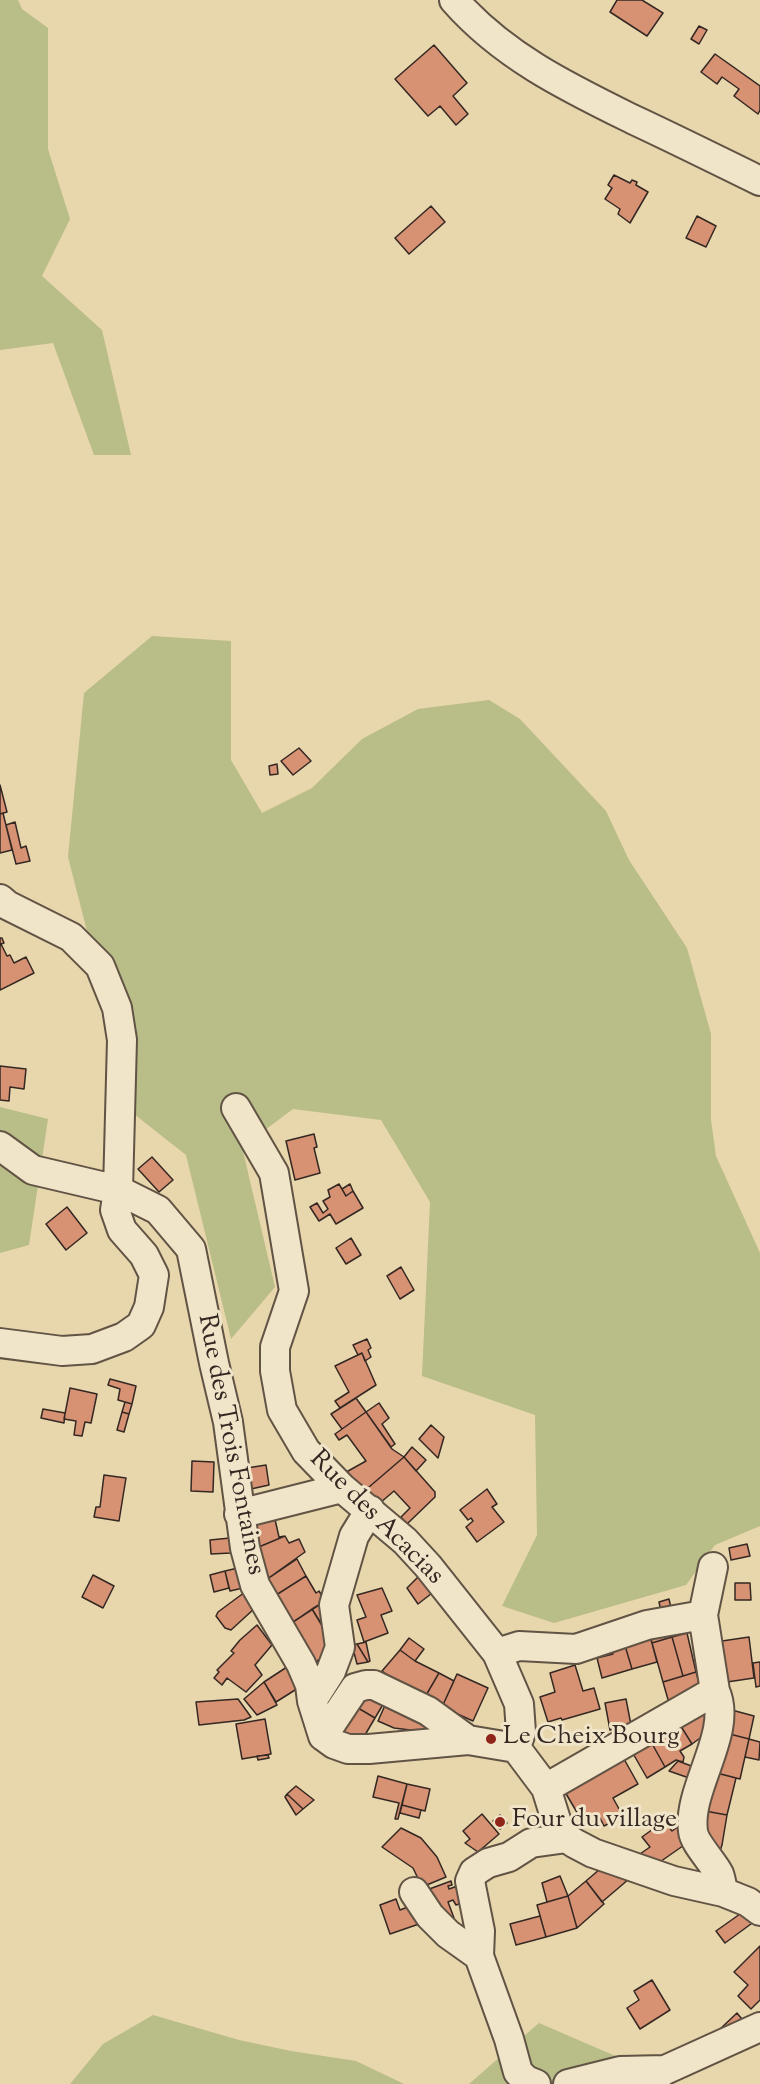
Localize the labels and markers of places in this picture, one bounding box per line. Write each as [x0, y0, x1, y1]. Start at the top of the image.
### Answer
place label: Le Cheix Bourg [503, 1723, 680, 1755]
marker: Le Cheix Bourg [484, 1732, 498, 1746]
place label: Four du village [512, 1806, 677, 1838]
marker: Four du village [493, 1815, 507, 1829]

